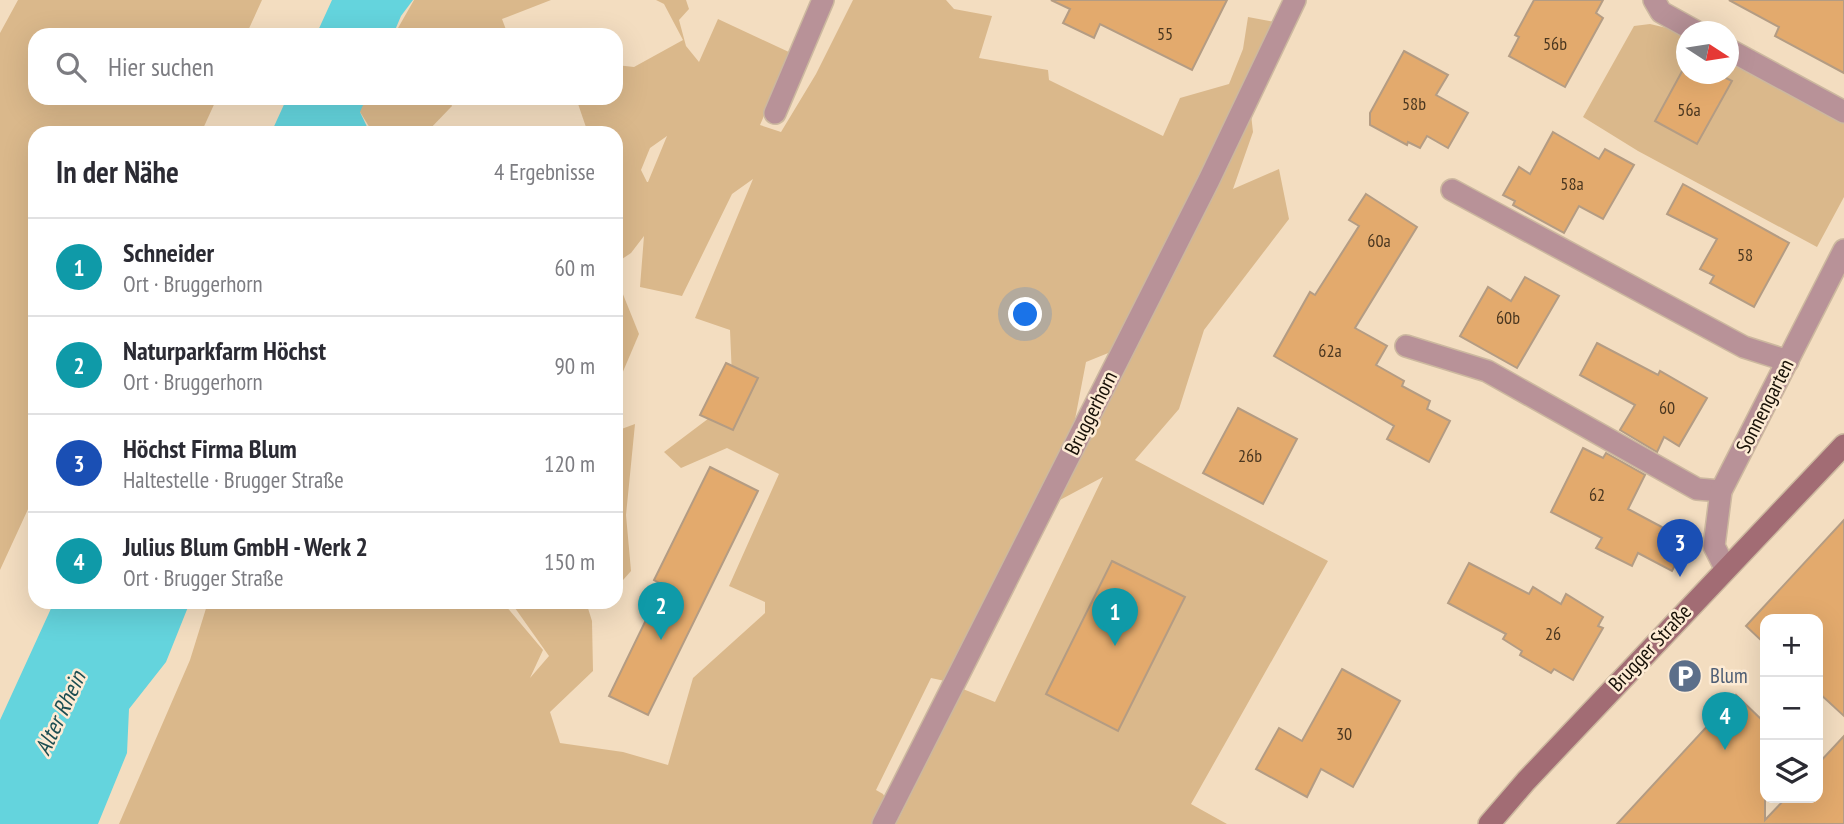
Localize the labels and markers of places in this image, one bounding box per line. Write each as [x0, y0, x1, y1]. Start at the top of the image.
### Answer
pin: 3 [1657, 519, 1703, 577]
pin: 2 [638, 582, 684, 640]
pin: 1 [1092, 588, 1138, 646]
parking icon: Blum [1666, 657, 1704, 695]
place label: Blum [1710, 662, 1748, 689]
pin: 4 [1702, 692, 1748, 750]

